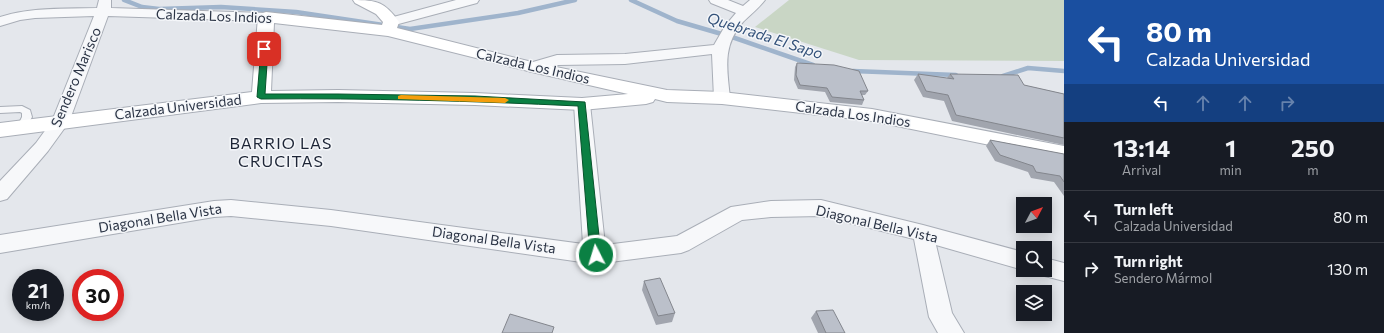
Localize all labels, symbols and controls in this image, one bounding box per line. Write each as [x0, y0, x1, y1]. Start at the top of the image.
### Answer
street label: Calzada Los Indios [156, 5, 272, 26]
water label: Quebrada El Sapo [705, 8, 825, 62]
text: 80 m [1146, 14, 1212, 48]
icon: left [1080, 16, 1132, 68]
street label: Sendero Marisco [47, 24, 104, 129]
pin [247, 32, 281, 66]
icon: arrive [253, 38, 275, 60]
street label: Calzada Los Indios [475, 44, 592, 87]
text: Calzada Universidad [1146, 48, 1310, 70]
street label: Calzada Universidad [113, 90, 242, 123]
icon: left [1150, 92, 1172, 114]
icon: ahead [1192, 92, 1214, 114]
icon: ahead [1234, 92, 1256, 114]
icon: right [1276, 92, 1298, 114]
street label: Calzada Los Indios [794, 97, 912, 130]
district label: BARRIO LAS CRUCITAS [230, 133, 332, 170]
text: 13:14 [1113, 133, 1170, 162]
text: 1 [1225, 133, 1236, 162]
text: 250 [1291, 133, 1335, 162]
text: Arrival [1122, 162, 1161, 178]
text: min [1220, 162, 1242, 178]
text: m [1307, 162, 1318, 178]
north arrow [1016, 197, 1052, 233]
map controls [1016, 197, 1052, 321]
street label: Diagonal Bella Vista [97, 199, 223, 236]
text: Turn left [1114, 200, 1173, 218]
street label: Diagonal Bella Vista [814, 201, 940, 246]
icon: left [1080, 206, 1102, 228]
text: 80 m [1333, 208, 1368, 226]
text: Calzada Universidad [1114, 218, 1233, 234]
street label: Diagonal Bella Vista [431, 222, 557, 257]
position arrow [575, 234, 617, 276]
button: search [1016, 241, 1052, 277]
text: Turn right [1114, 252, 1183, 270]
icon: right [1080, 258, 1102, 280]
text: 130 m [1327, 260, 1368, 278]
speed limit sign: 30 [72, 269, 124, 321]
text: Sendero Mármol [1114, 270, 1212, 286]
text: 21 [28, 278, 48, 302]
button: layers [1016, 285, 1052, 321]
text: km/h [26, 299, 50, 311]

